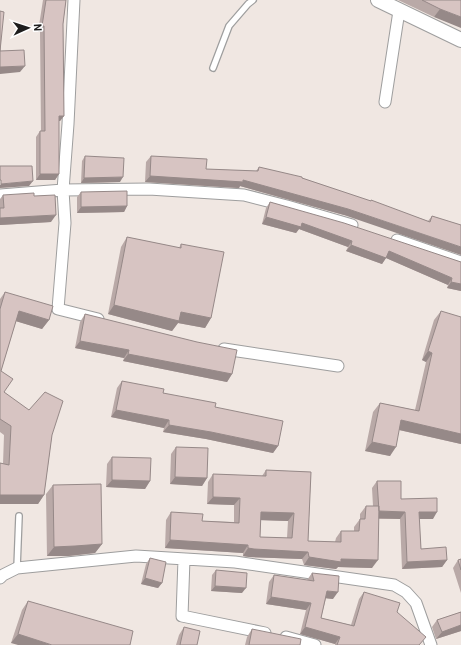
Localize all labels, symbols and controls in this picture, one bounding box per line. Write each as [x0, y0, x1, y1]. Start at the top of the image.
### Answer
north arrow [8, 8, 48, 48]
text: N [32, 23, 45, 31]

